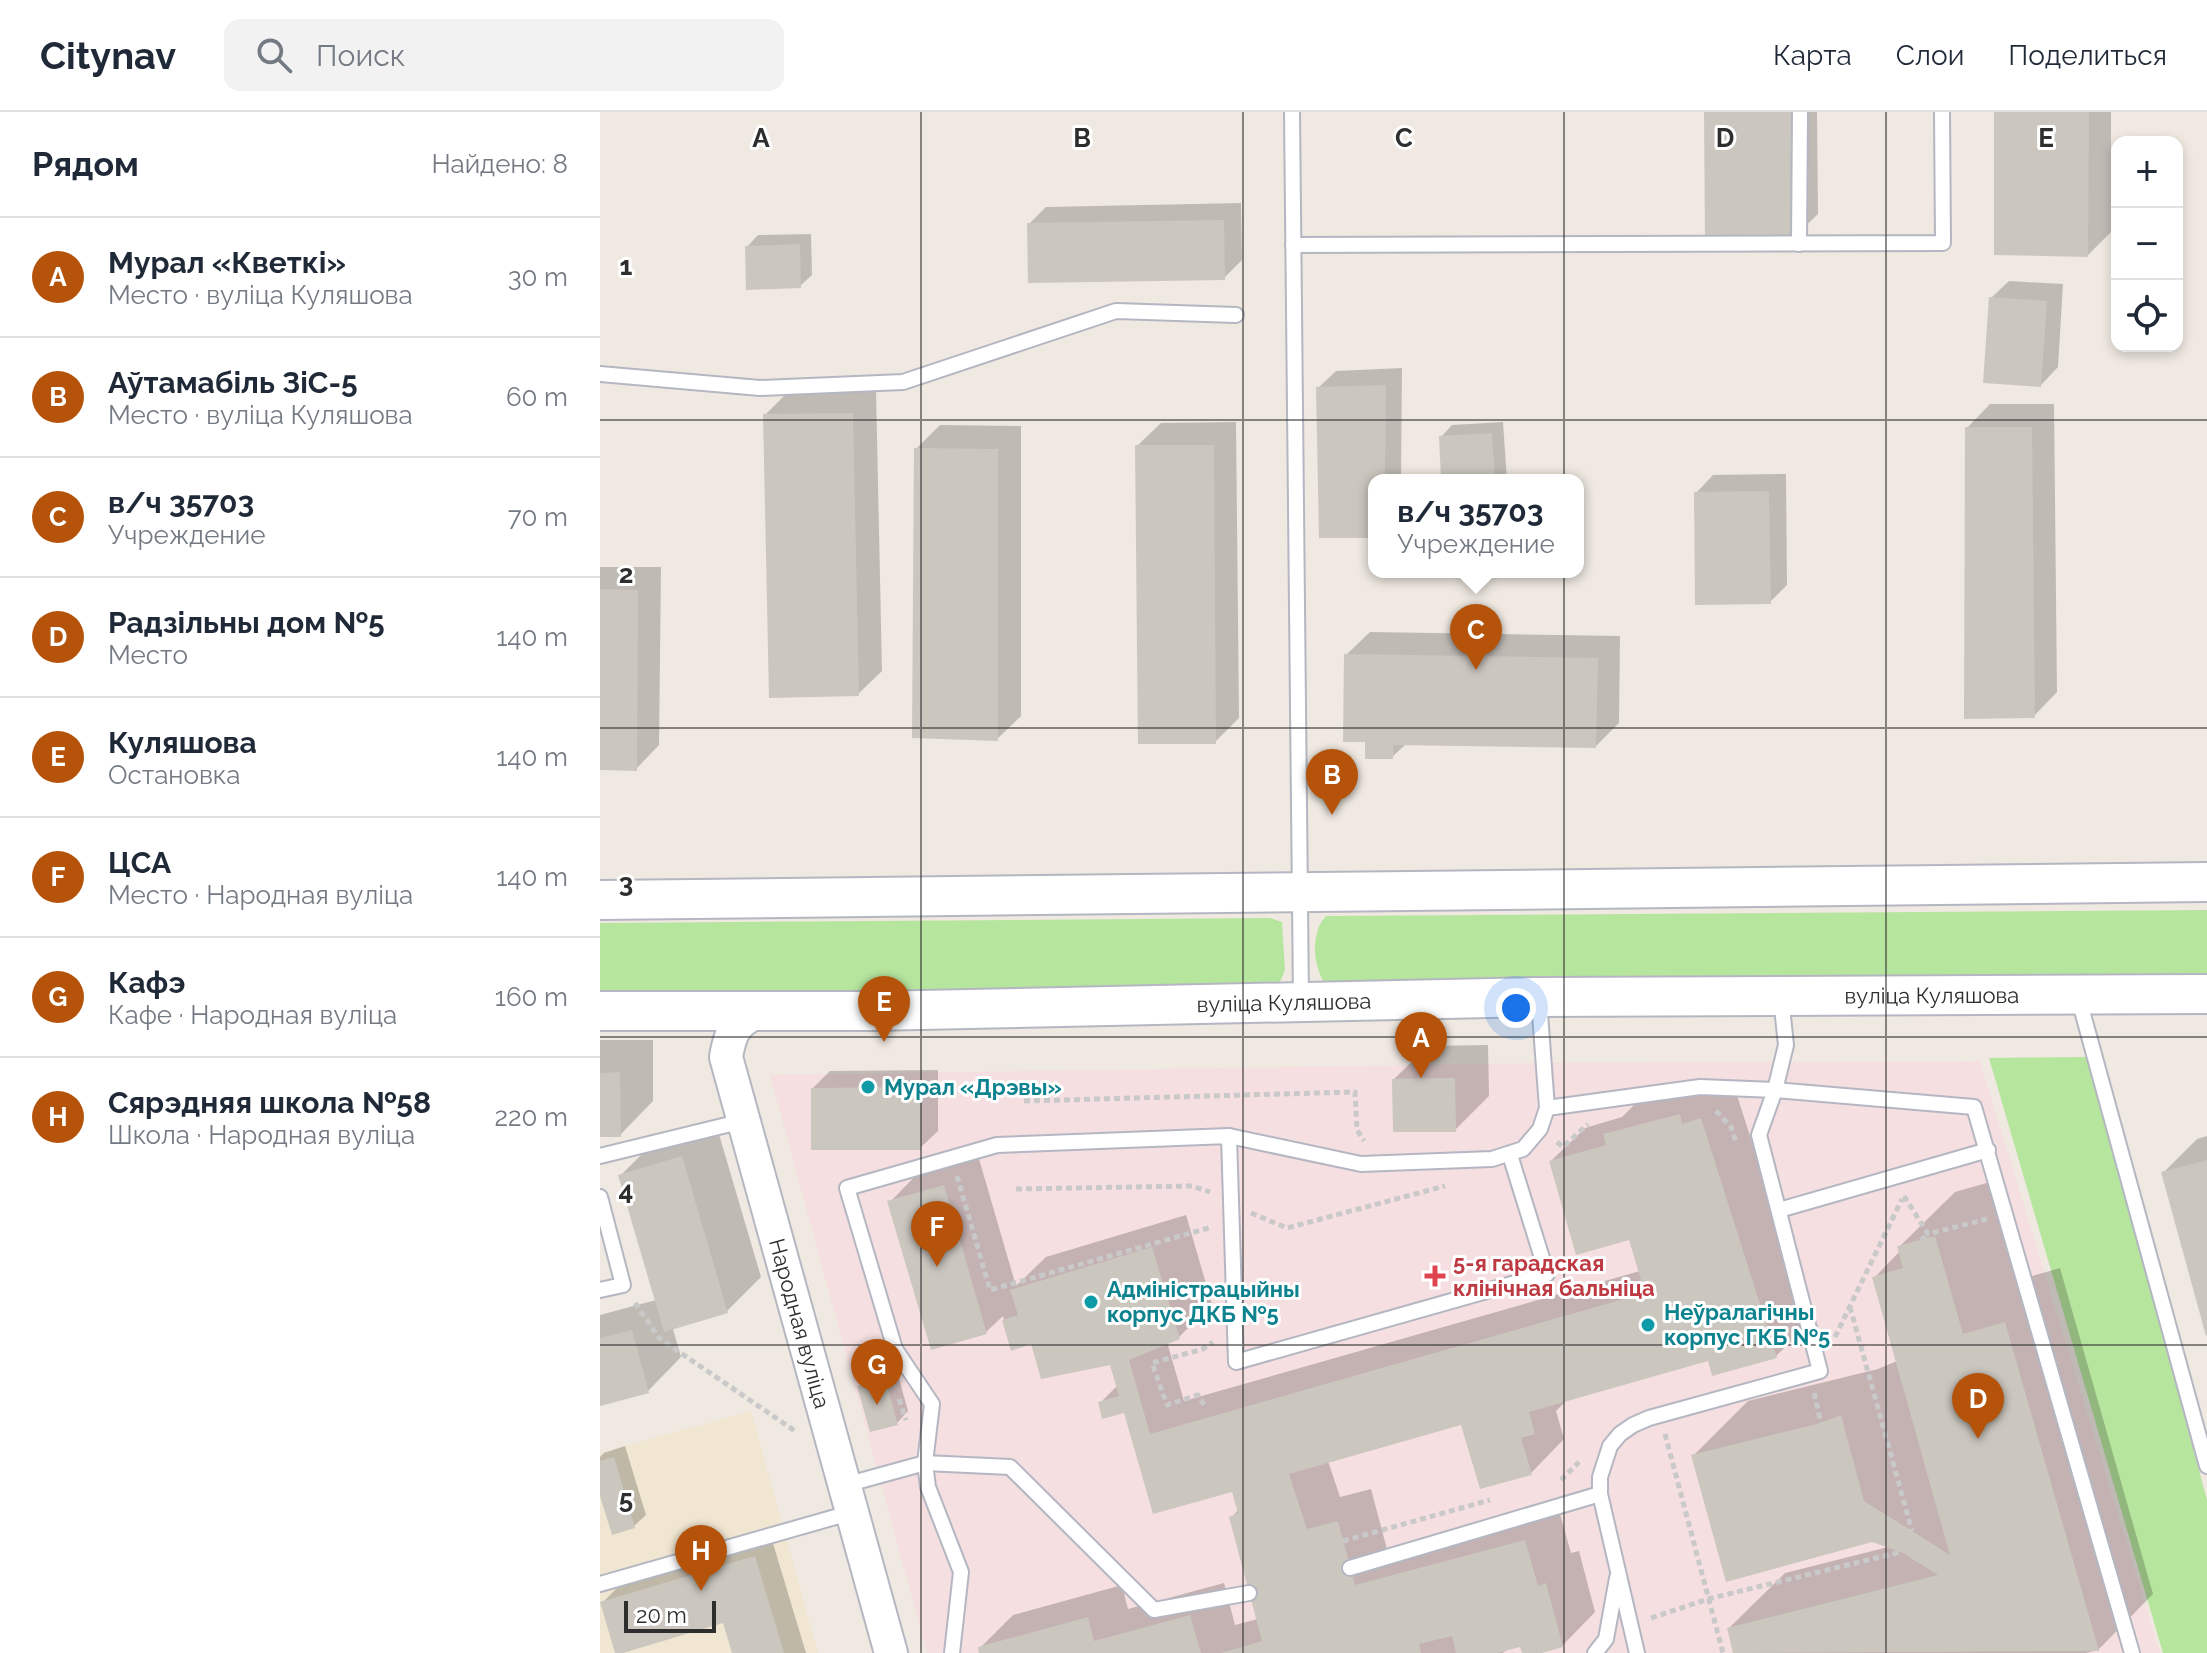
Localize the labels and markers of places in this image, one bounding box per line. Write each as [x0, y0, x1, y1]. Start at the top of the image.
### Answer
pin: C [1450, 604, 1502, 670]
pin: B [1306, 749, 1358, 815]
pin: E [858, 976, 910, 1042]
pin: A [1395, 1012, 1447, 1078]
place label: Мурал «Дрэвы» [884, 1074, 1062, 1100]
marker: Мурал «Дрэвы» [859, 1078, 877, 1096]
pin: F [911, 1201, 963, 1267]
place label: 5-я гарадская клінічная бальніца [1453, 1250, 1655, 1301]
marker: 5-я гарадская клінічная бальніца [1424, 1265, 1446, 1287]
place label: Адміністрацыйны корпус ДКБ №5 [1107, 1276, 1300, 1327]
marker: Адміністрацыйны корпус ДКБ №5 [1082, 1293, 1100, 1311]
place label: Неўралагічны корпус ГКБ №5 [1664, 1299, 1830, 1350]
marker: Неўралагічны корпус ГКБ №5 [1639, 1316, 1657, 1334]
pin: G [851, 1339, 903, 1405]
pin: D [1952, 1373, 2004, 1439]
pin: H [675, 1525, 727, 1591]

